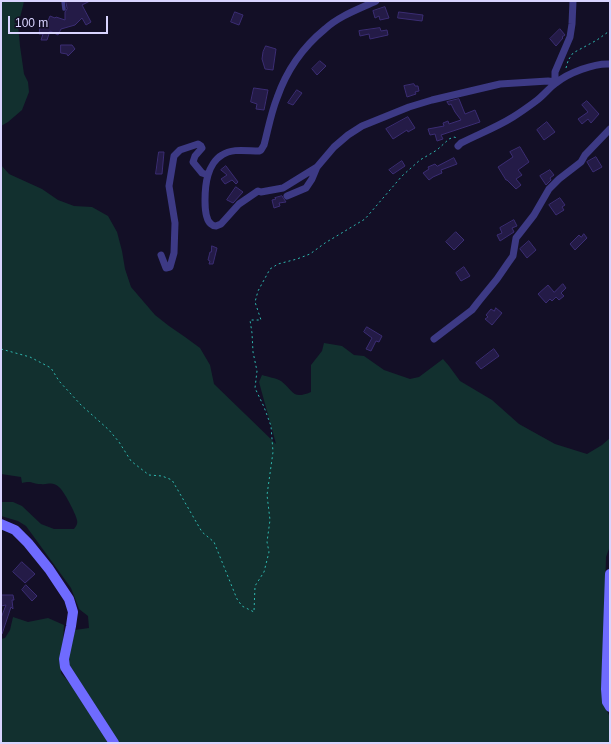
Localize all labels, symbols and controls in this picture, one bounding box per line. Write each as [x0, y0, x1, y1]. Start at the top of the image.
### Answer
scale bar [10, 8, 110, 34]
text: 100 m [15, 16, 48, 30]

